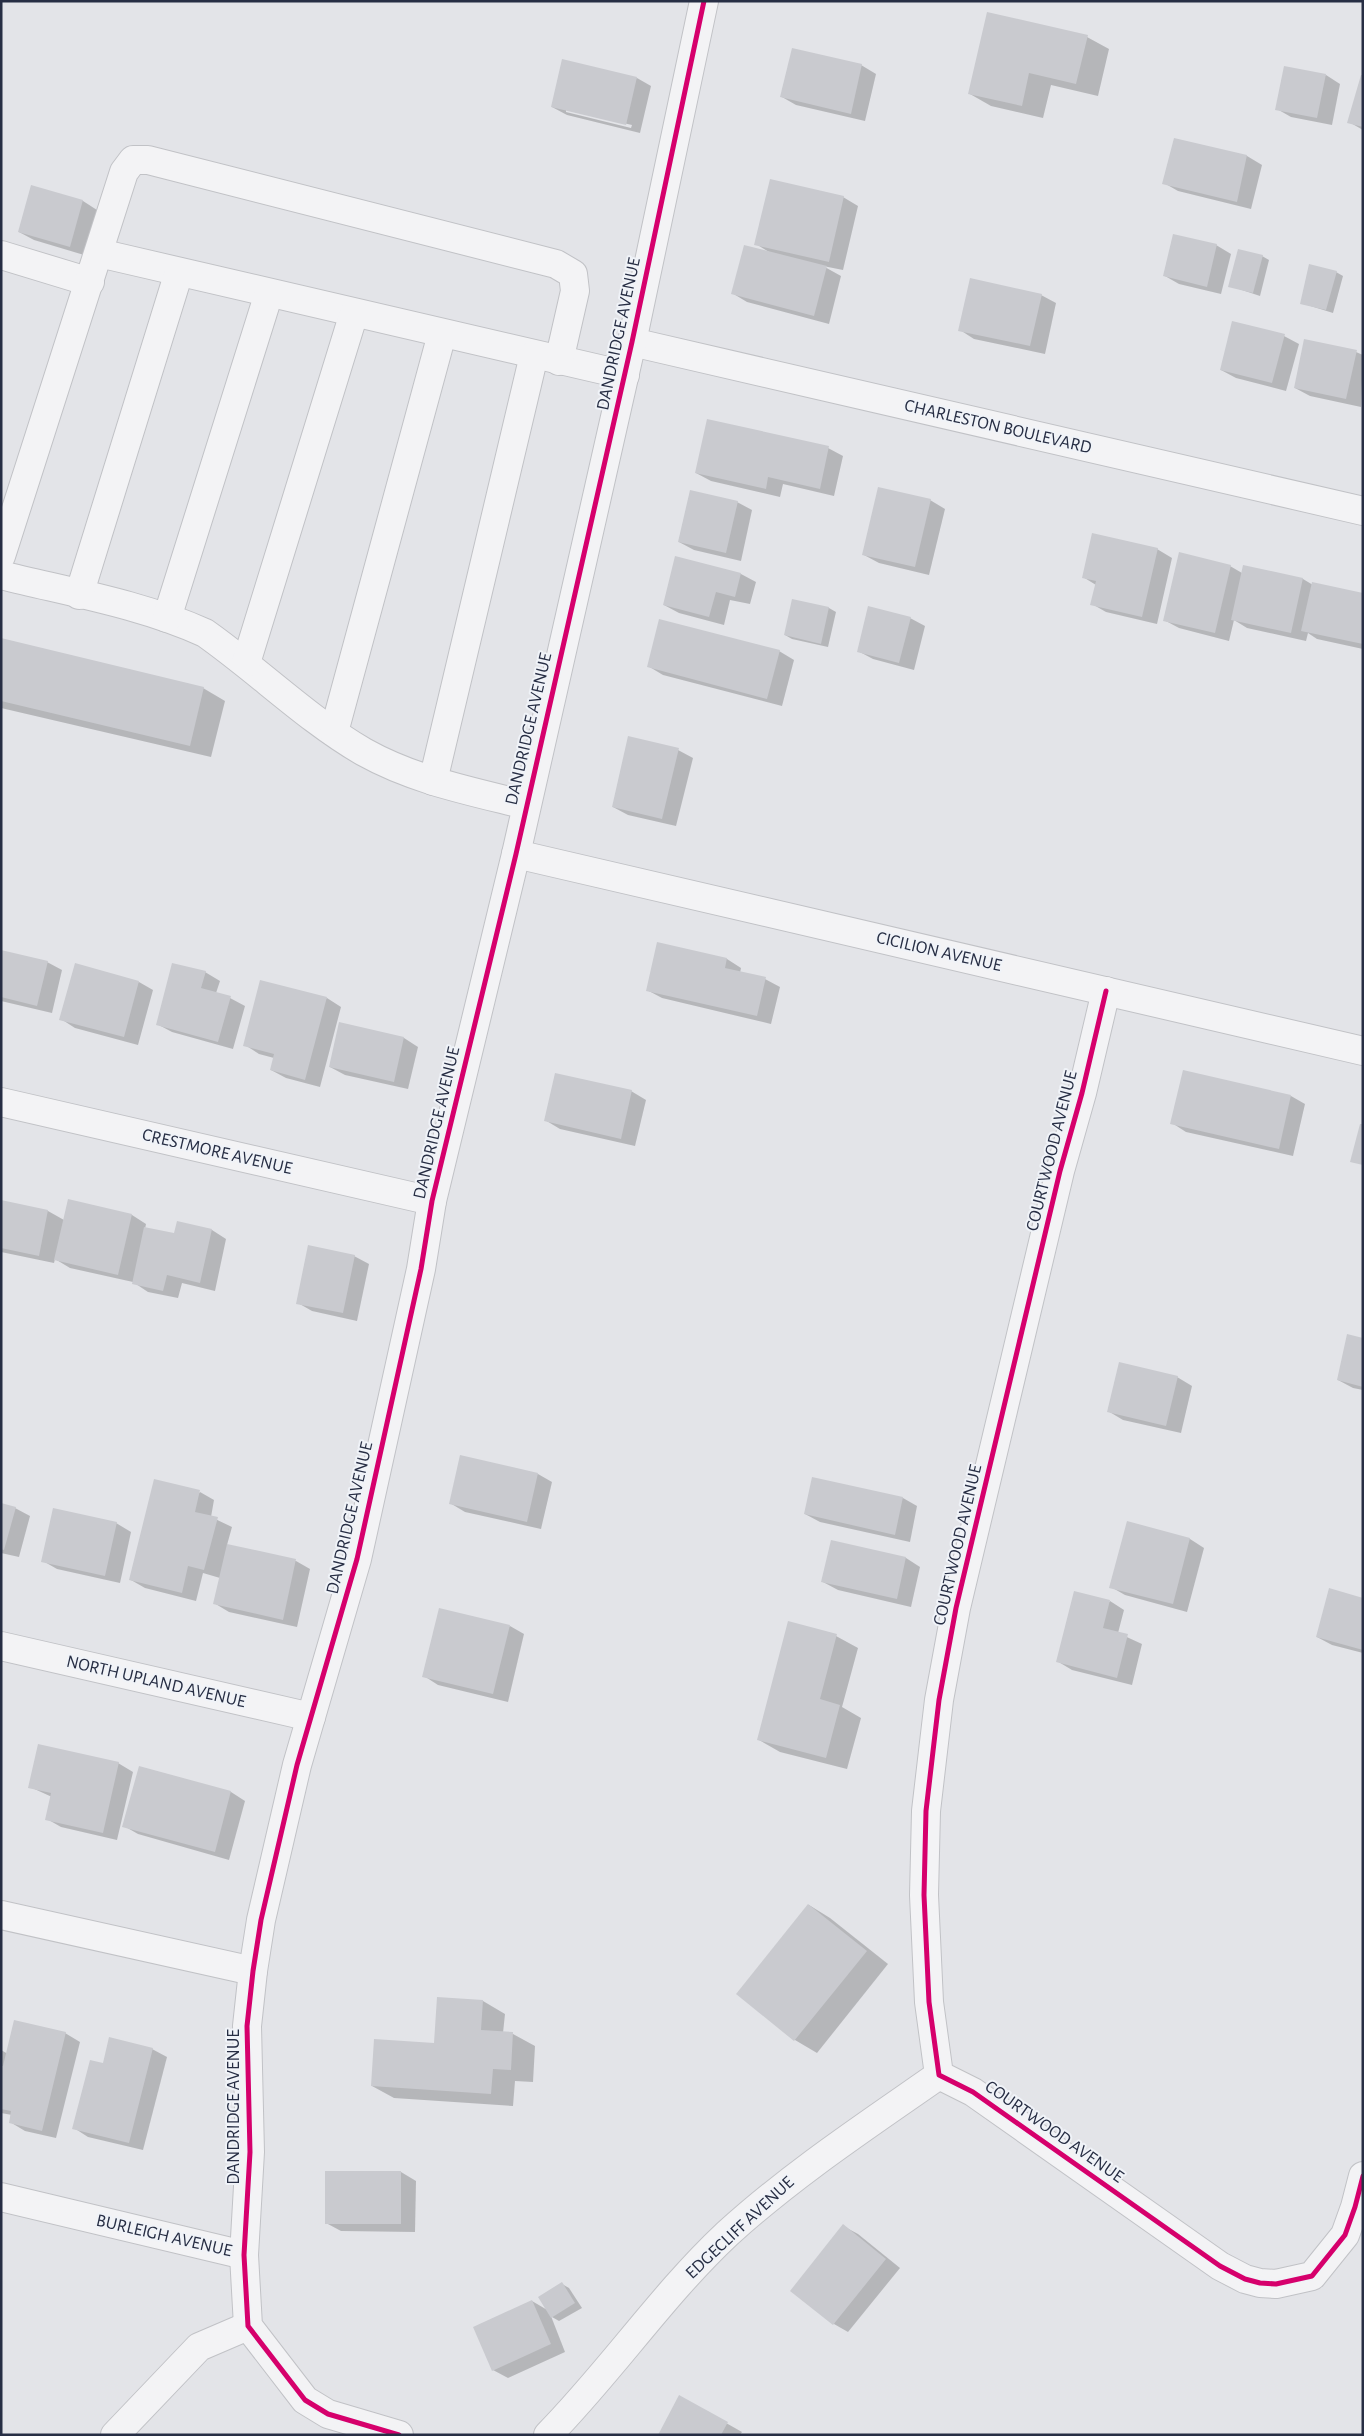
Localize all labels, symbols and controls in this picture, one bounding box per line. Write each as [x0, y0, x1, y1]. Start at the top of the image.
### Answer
street label: DANDRIDGE AVENUE [594, 256, 644, 412]
street label: CHARLESTON BOULEVARD [903, 397, 1093, 457]
street label: DANDRIDGE AVENUE [503, 651, 555, 807]
street label: CICILION AVENUE [875, 929, 1004, 975]
street label: DANDRIDGE AVENUE [411, 1045, 463, 1201]
street label: COURTWOOD AVENUE [1023, 1069, 1081, 1233]
street label: CRESTMORE AVENUE [140, 1126, 294, 1178]
street label: DANDRIDGE AVENUE [324, 1440, 376, 1596]
street label: COURTWOOD AVENUE [931, 1463, 985, 1627]
street label: NORTH UPLAND AVENUE [65, 1653, 248, 1711]
street label: DANDRIDGE AVENUE [225, 2029, 243, 2185]
street label: COURTWOOD AVENUE [981, 2077, 1127, 2187]
street label: EDGECLIFF AVENUE [682, 2173, 798, 2283]
street label: BURLEIGH AVENUE [94, 2212, 234, 2260]

